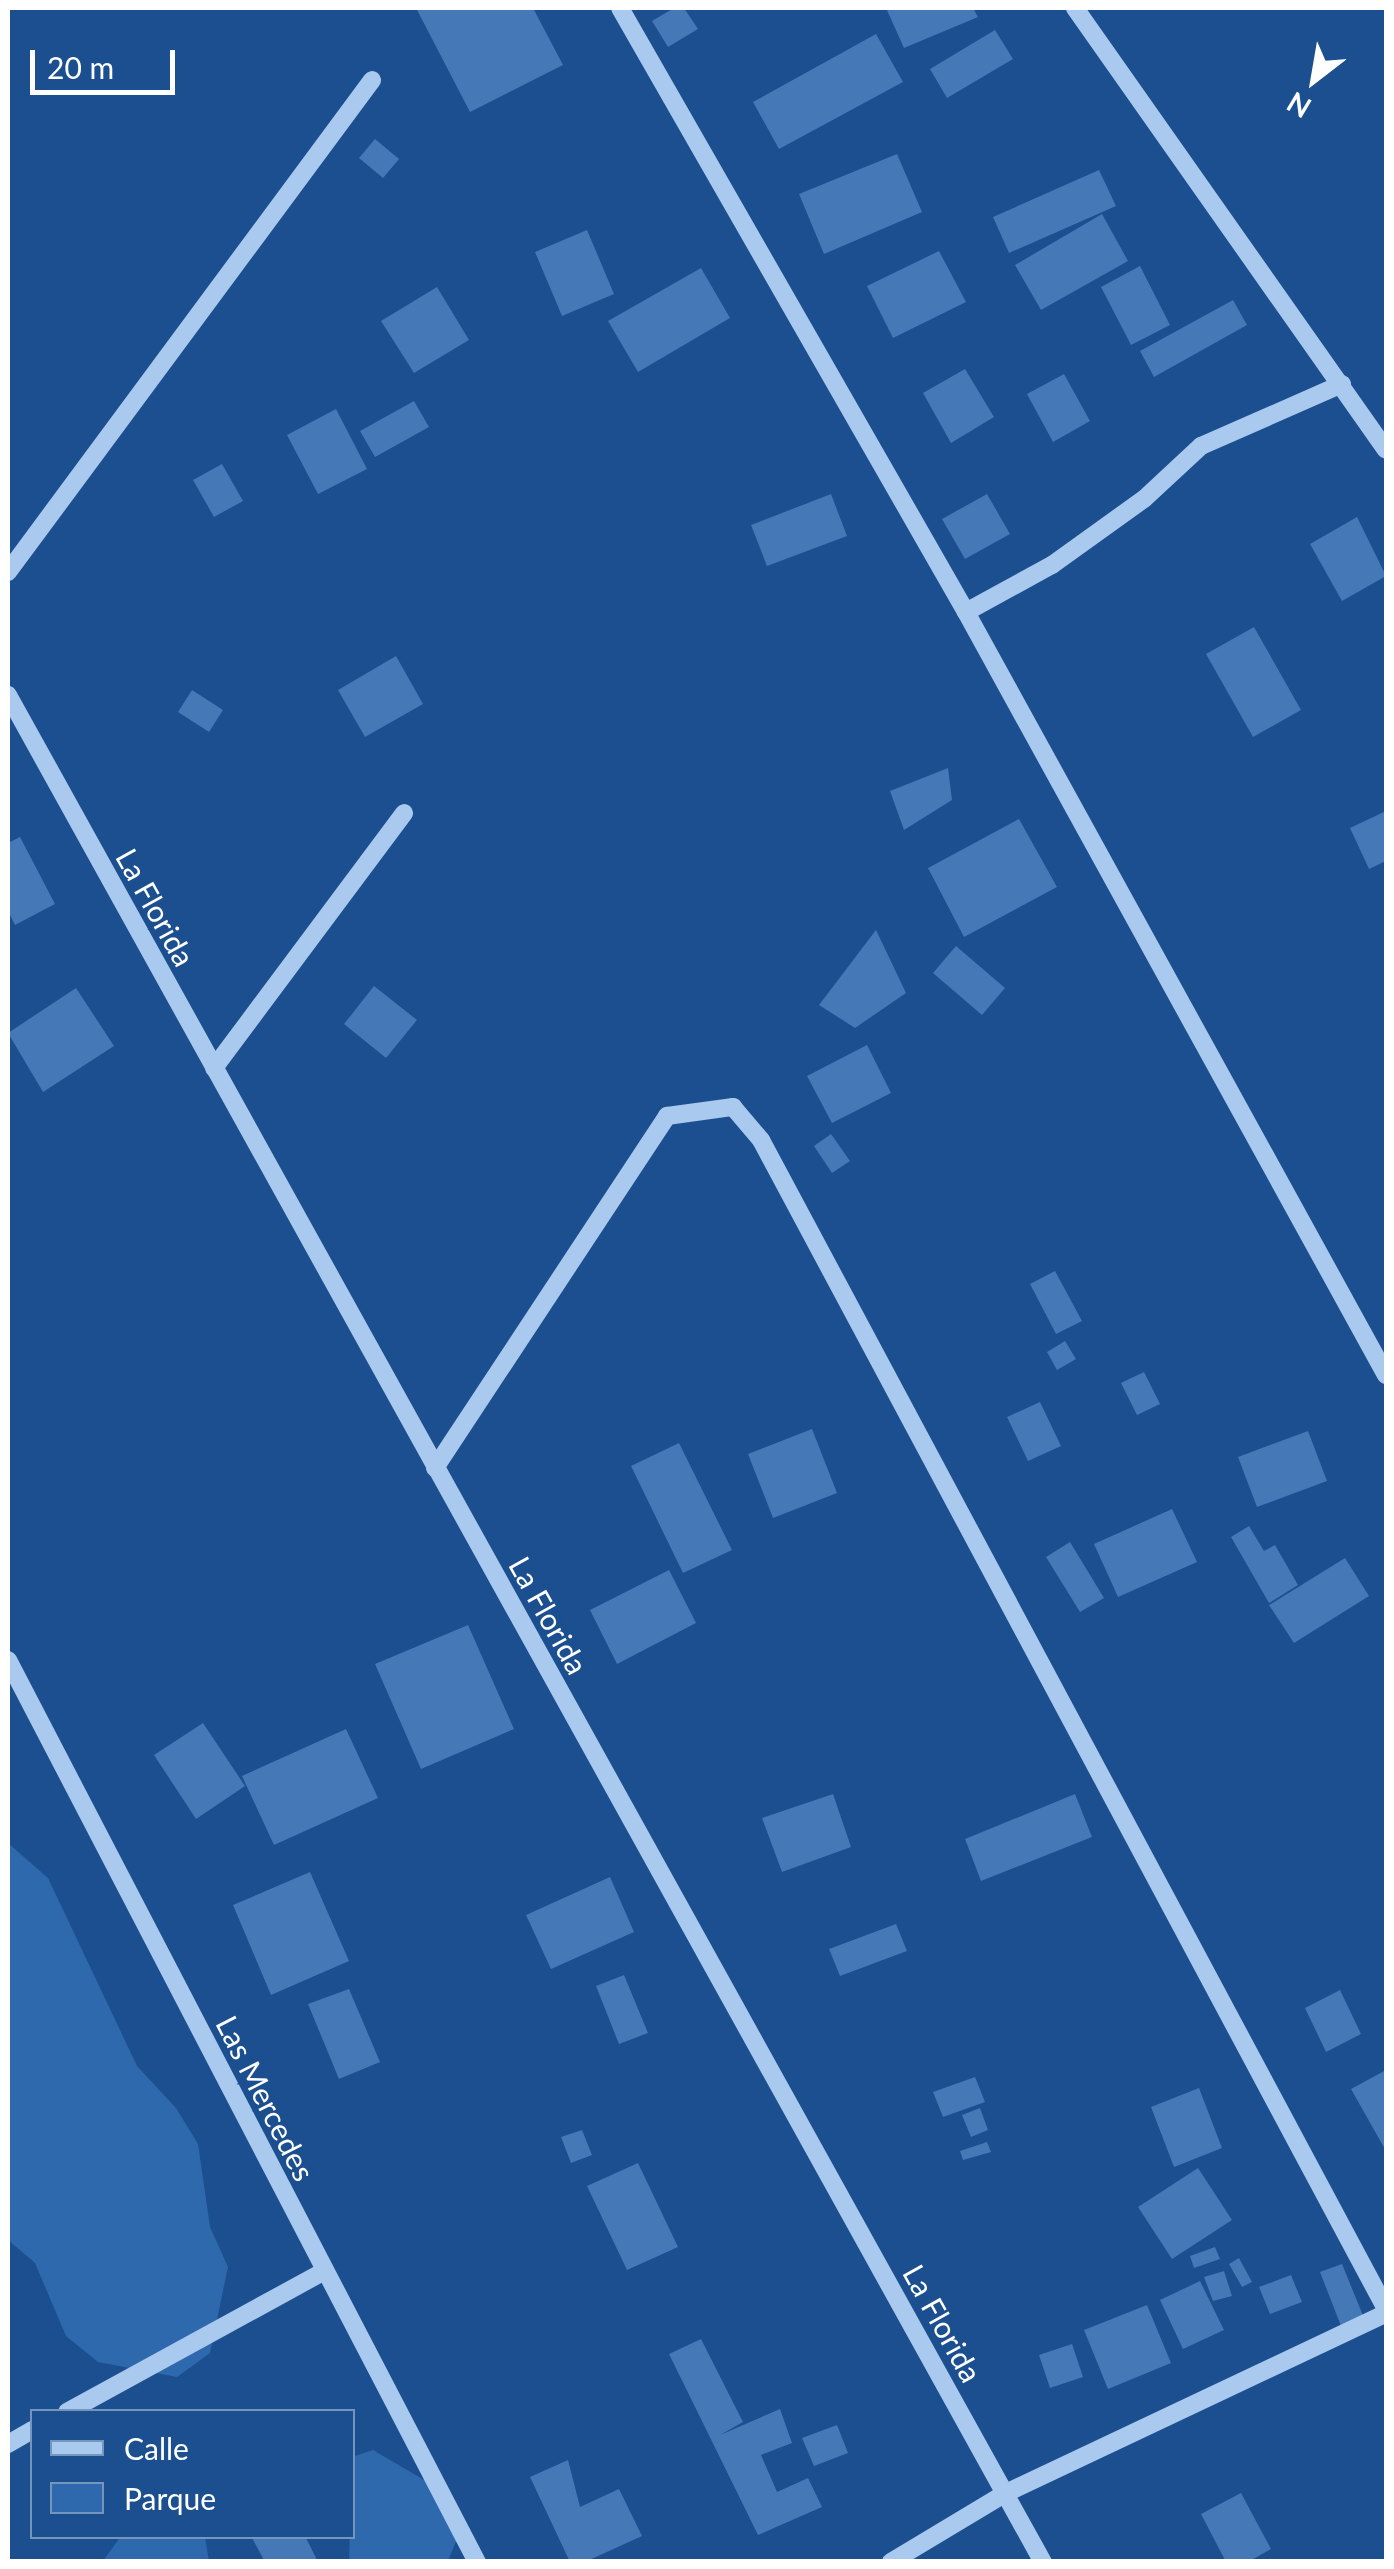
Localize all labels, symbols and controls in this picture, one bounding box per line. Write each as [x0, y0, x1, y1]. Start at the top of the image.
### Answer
scale bar [35, 30, 180, 92]
north arrow [1264, 30, 1364, 130]
text: 20 m [47, 49, 114, 85]
text: N [1281, 86, 1317, 126]
street label: La Florida [109, 842, 203, 972]
street label: La Florida [502, 1550, 596, 1680]
street label: Las Mercedes [209, 2010, 323, 2186]
street label: La Florida [896, 2258, 990, 2388]
legend [30, 2409, 355, 2539]
text: Calle [124, 2430, 189, 2466]
text: Parque [124, 2480, 216, 2516]

